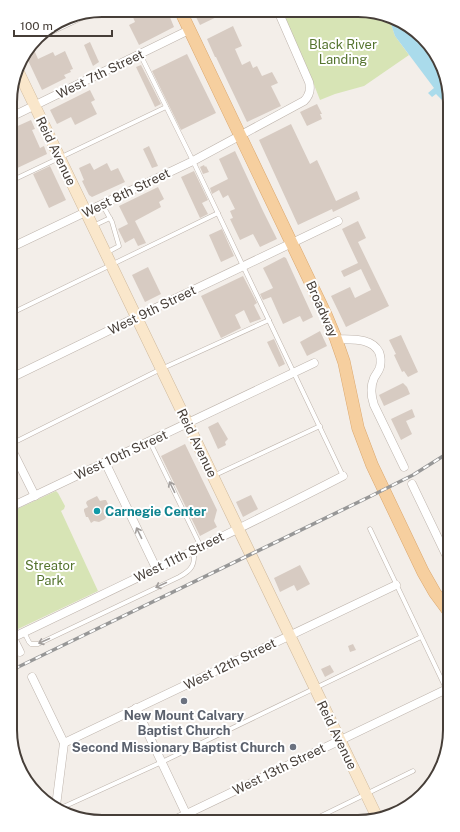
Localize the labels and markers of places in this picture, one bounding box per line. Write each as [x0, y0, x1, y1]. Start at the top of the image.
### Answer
place label: Carnegie Center [105, 504, 207, 519]
marker: Carnegie Center [92, 506, 102, 516]
marker: New Mount Calvary Baptist Church [179, 696, 189, 706]
place label: New Mount Calvary Baptist Church [124, 708, 245, 738]
place label: Second Missionary Baptist Church [72, 740, 285, 755]
marker: Second Missionary Baptist Church [288, 742, 298, 752]

